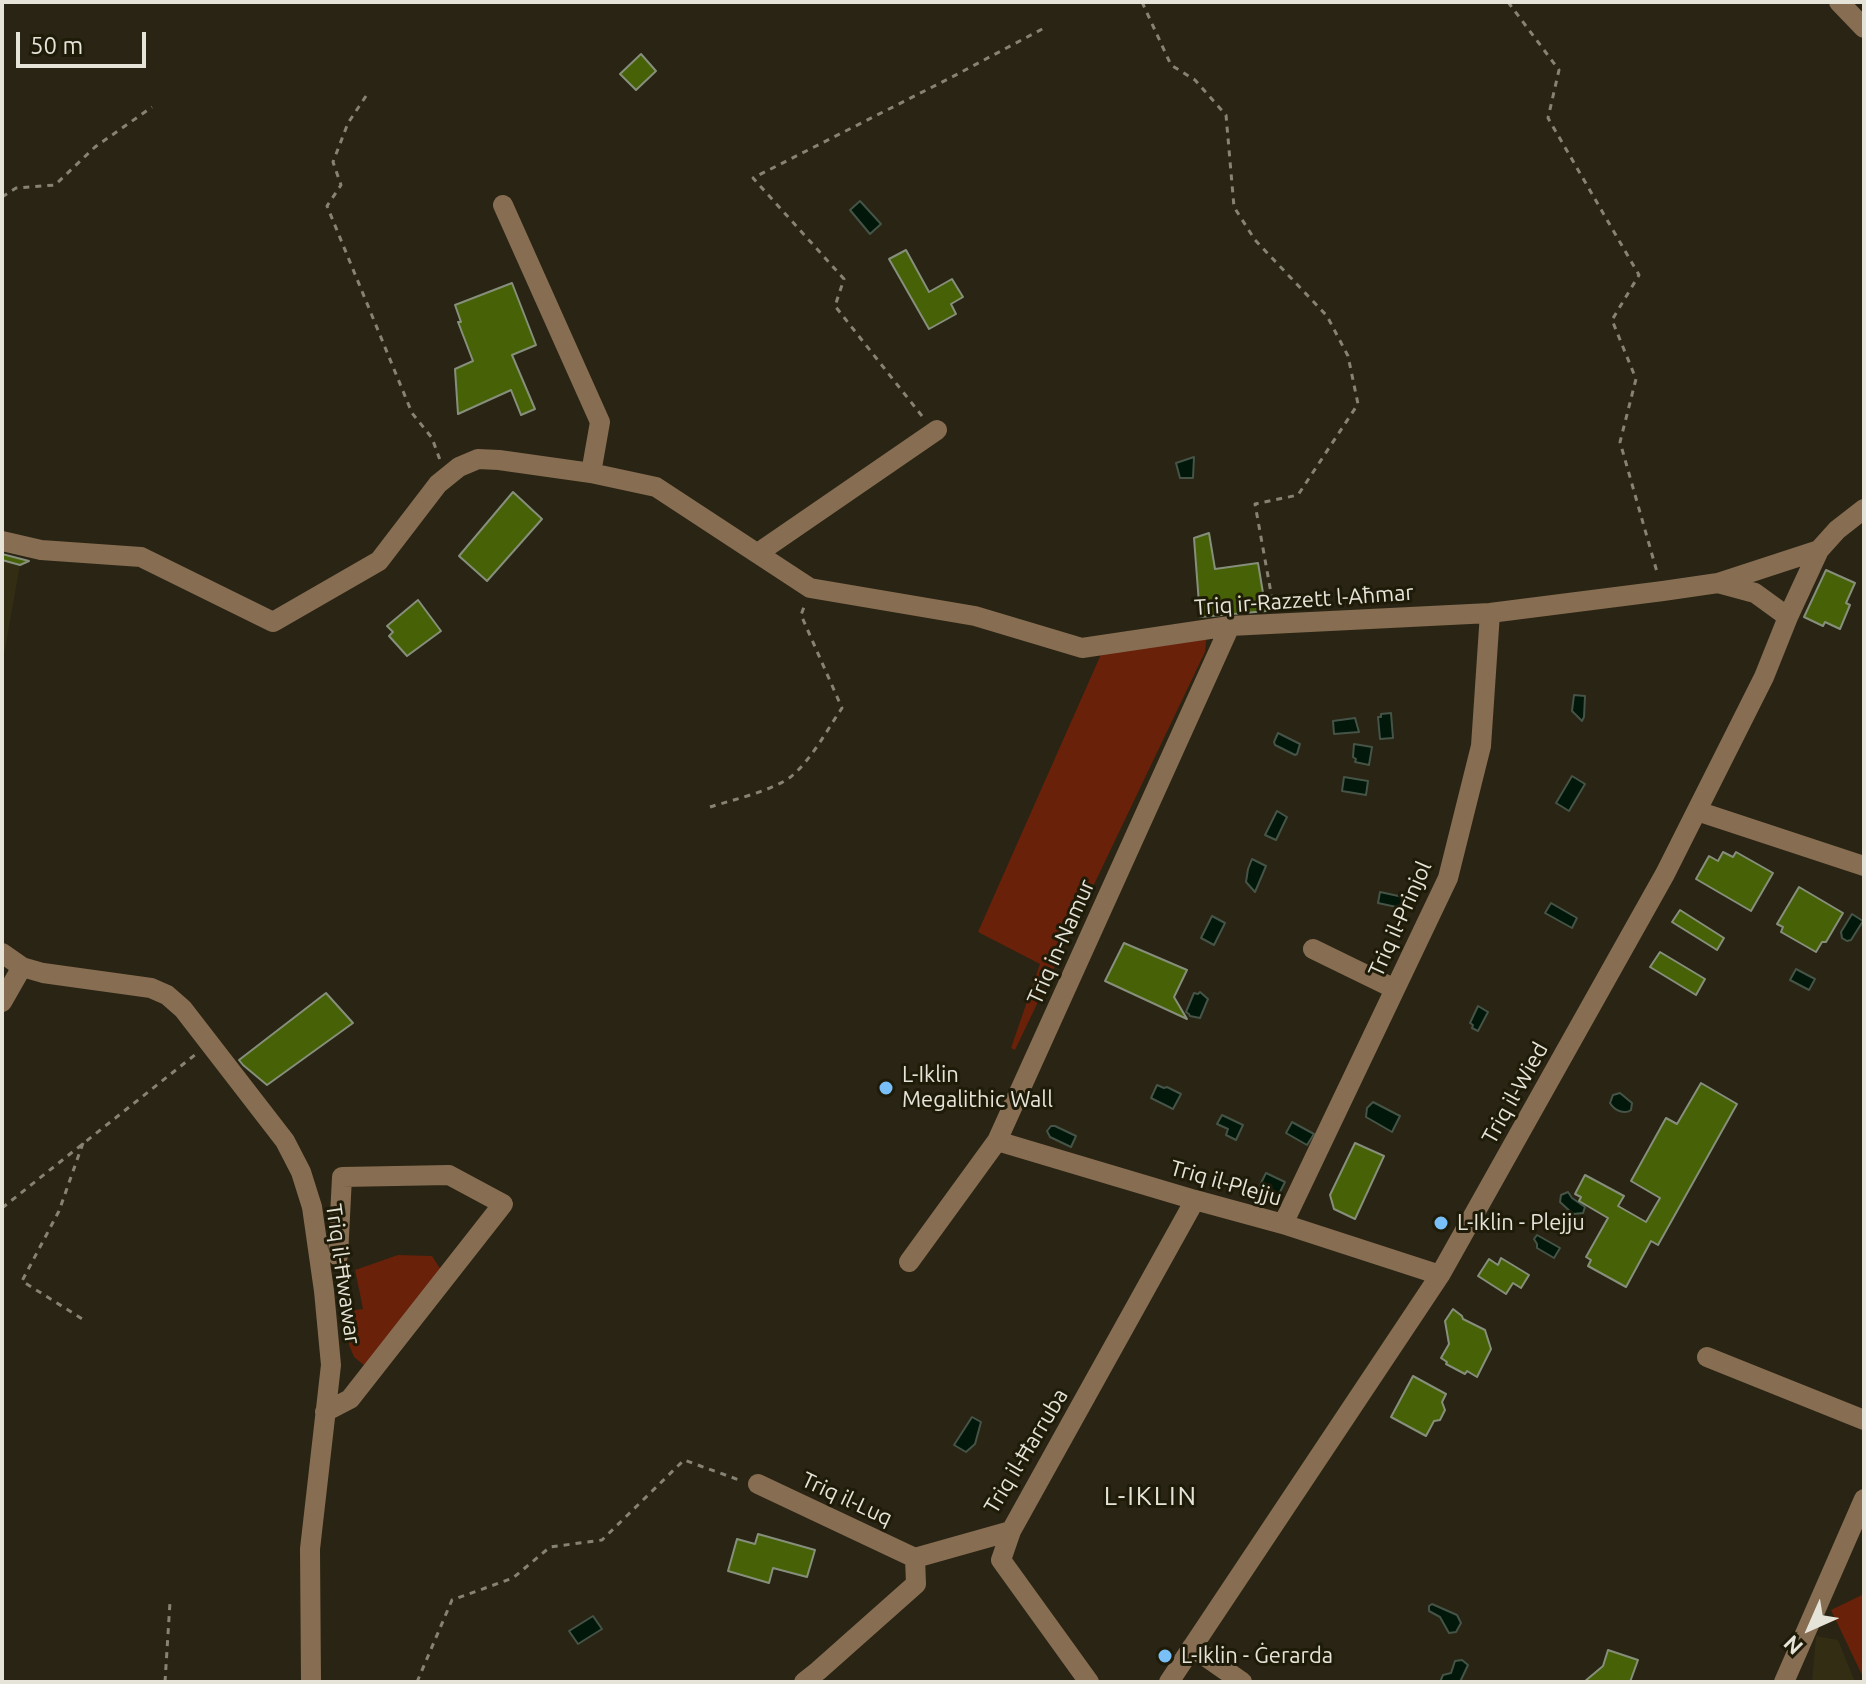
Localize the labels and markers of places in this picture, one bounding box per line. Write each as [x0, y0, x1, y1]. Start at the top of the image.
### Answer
place label: L-Iklin Megalithic Wall [902, 1062, 1053, 1114]
marker: L-Iklin Megalithic Wall [877, 1079, 895, 1097]
place label: L-Iklin - Plejju [1457, 1210, 1585, 1236]
marker: L-Iklin - Plejju [1432, 1214, 1450, 1232]
place label: L-Iklin - Ġerarda [1181, 1643, 1333, 1669]
marker: L-Iklin - Ġerarda [1156, 1647, 1174, 1665]

